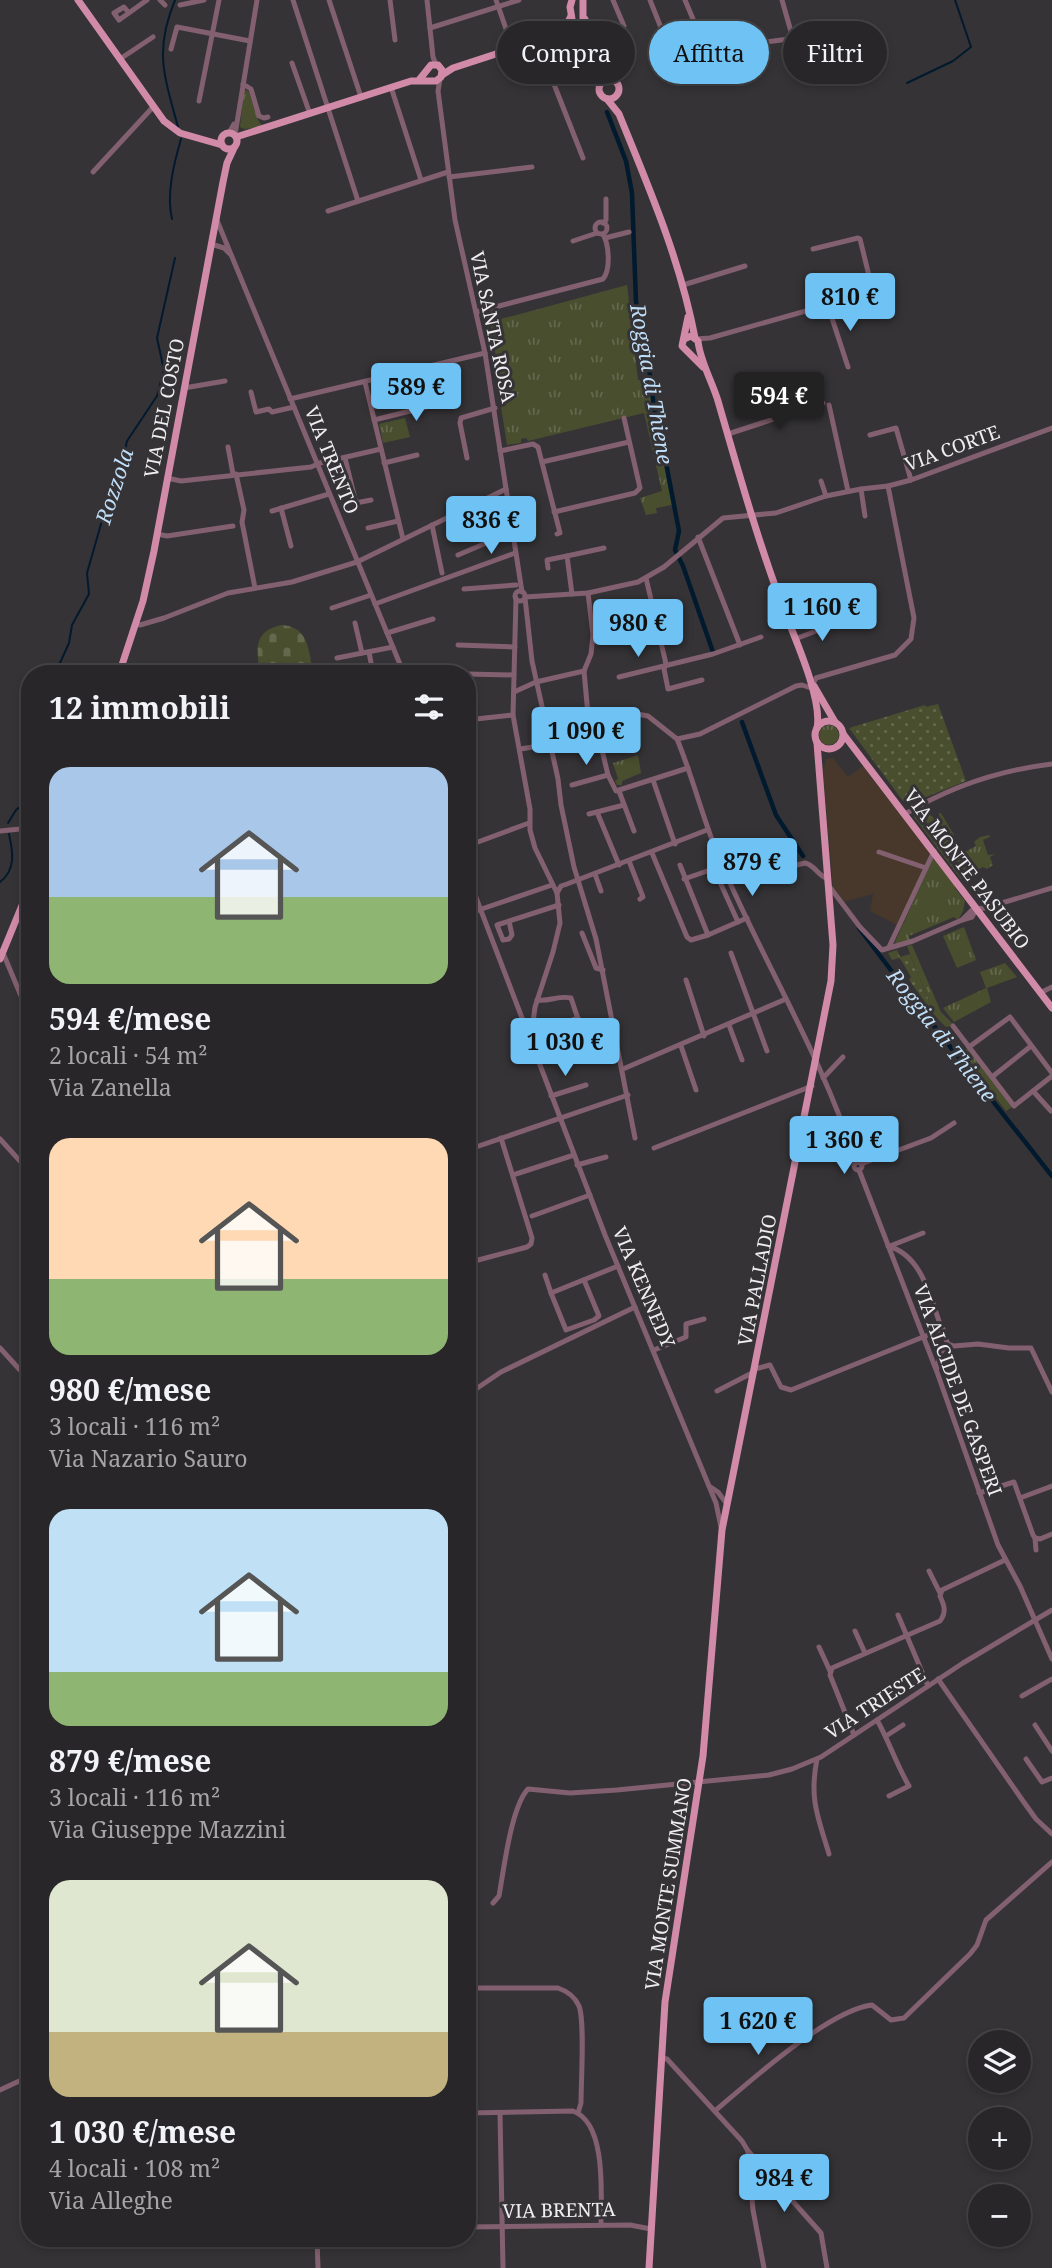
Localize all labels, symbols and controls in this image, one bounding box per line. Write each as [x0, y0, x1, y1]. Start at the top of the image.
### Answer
chip: Compra [497, 21, 635, 84]
chip: Affitta [649, 21, 769, 84]
chip: Filtri [783, 21, 887, 84]
street label: VIA SANTA ROSA [464, 249, 522, 406]
pin: 810 € [801, 274, 899, 333]
text: 810 € [821, 280, 879, 312]
water label: Roggia di Thiene [624, 301, 680, 466]
street label: VIA DEL COSTO [138, 336, 190, 480]
pin: 589 € [367, 364, 465, 423]
text: 589 € [387, 370, 445, 402]
pin: 594 € [730, 372, 828, 432]
text: 594 € [750, 379, 808, 411]
street label: VIA TRENTO [299, 402, 365, 518]
street label: VIA CORTE [901, 419, 1003, 477]
water label: Rozzola [88, 444, 140, 528]
pin: 836 € [442, 496, 540, 556]
text: 836 € [462, 503, 520, 535]
pin: 1 160 € [757, 584, 887, 643]
text: 1 160 € [784, 590, 860, 622]
pin: 980 € [589, 600, 687, 659]
text: 980 € [609, 606, 667, 638]
text: 12 immobili [49, 687, 230, 728]
icon: filters [410, 688, 448, 726]
pin: 1 090 € [521, 708, 651, 767]
text: 1 090 € [548, 714, 624, 746]
street label: VIA MONTE PASUBIO [898, 784, 1036, 954]
icon: home [186, 812, 312, 938]
pin: 879 € [703, 838, 801, 898]
text: 879 € [723, 845, 781, 877]
water label: Roggia di Thiene [880, 962, 1003, 1108]
text: 594 €/mese [49, 998, 211, 1039]
pin: 1 030 € [500, 1018, 630, 1078]
text: 1 030 € [527, 1025, 603, 1057]
text: 2 locali · 54 m² [49, 1039, 207, 1071]
text: Via Zanella [49, 1071, 172, 1103]
pin: 1 360 € [779, 1116, 909, 1176]
text: 1 360 € [806, 1123, 882, 1155]
icon: home [186, 1183, 312, 1309]
street label: VIA PALLADIO [731, 1212, 783, 1348]
street label: VIA KENNEDY [607, 1222, 681, 1352]
street label: VIA ALCIDE DE GASPERI [908, 1281, 1008, 1499]
text: 980 €/mese [49, 1369, 211, 1410]
text: 3 locali · 116 m² [49, 1410, 220, 1442]
text: Via Nazario Sauro [49, 1442, 248, 1474]
icon: home [186, 1554, 312, 1680]
street label: VIA TRIESTE [820, 1661, 930, 1745]
text: 879 €/mese [49, 1740, 211, 1781]
street label: VIA MONTE SUMMANO [638, 1776, 698, 1992]
text: 3 locali · 116 m² [49, 1781, 220, 1813]
text: Via Giuseppe Mazzini [49, 1813, 286, 1845]
icon: home [186, 1925, 312, 2051]
pin: 1 620 € [693, 1997, 823, 2057]
text: 1 620 € [720, 2004, 796, 2036]
map controls [968, 2030, 1031, 2247]
button: layers [968, 2030, 1031, 2093]
button: + [968, 2107, 1031, 2170]
text: 1 030 €/mese [49, 2111, 236, 2152]
text: 4 locali · 108 m² [49, 2152, 220, 2184]
pin: 984 € [735, 2154, 833, 2214]
text: 984 € [755, 2161, 813, 2193]
text: Via Alleghe [49, 2184, 173, 2216]
button: − [968, 2184, 1031, 2247]
street label: VIA BRENTA [502, 2196, 616, 2224]

